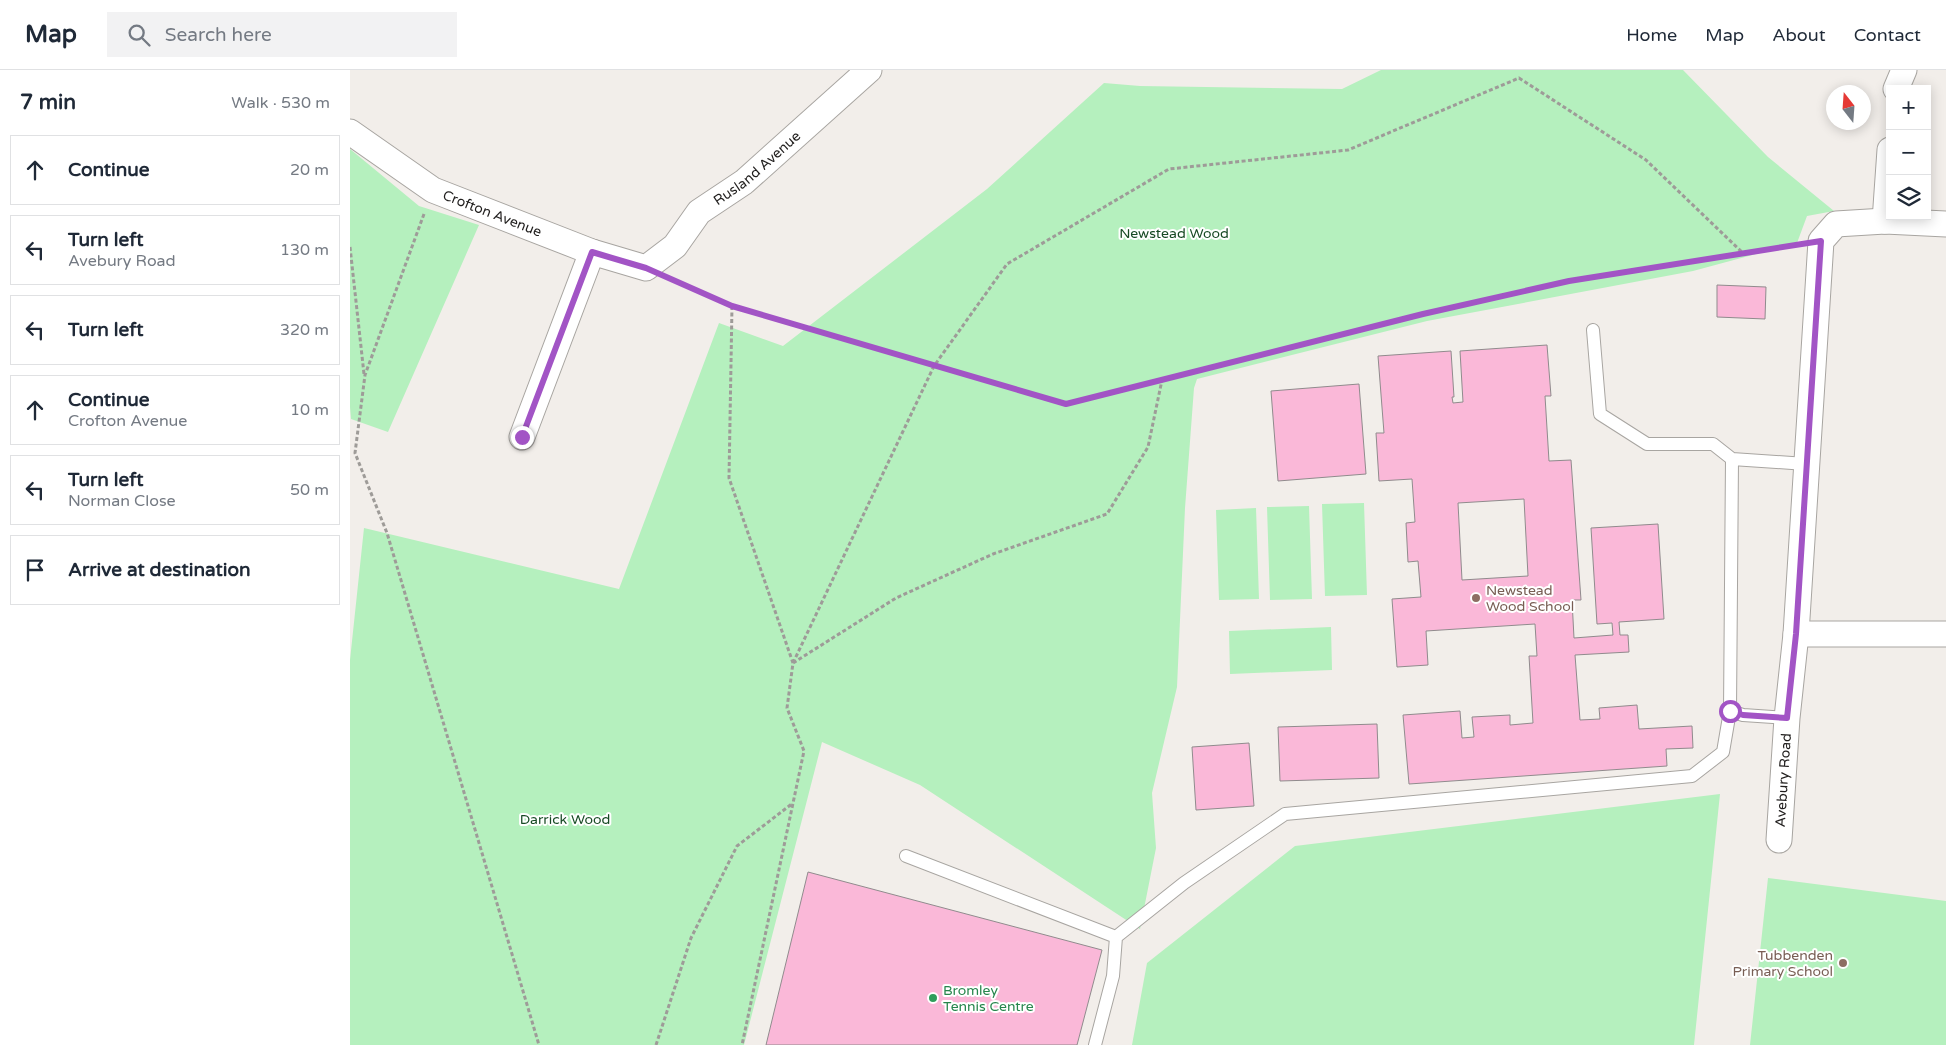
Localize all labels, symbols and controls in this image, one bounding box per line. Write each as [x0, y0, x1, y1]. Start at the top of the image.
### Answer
search box [107, 12, 457, 57]
text: Map [25, 20, 77, 49]
icon: search [125, 21, 153, 49]
text: Search here [165, 24, 272, 46]
text: Home [1626, 24, 1677, 46]
text: Map [1705, 24, 1744, 46]
text: About [1772, 24, 1826, 46]
text: Contact [1854, 24, 1921, 46]
north arrow [1826, 85, 1871, 130]
map controls [1886, 85, 1931, 220]
button: + [1886, 85, 1931, 130]
text: 7 min [20, 90, 76, 115]
text: Walk · 530 m [231, 93, 330, 113]
street label: Rusland Avenue [710, 127, 804, 209]
button: − [1886, 130, 1931, 175]
icon: ahead [21, 156, 49, 184]
text: Continue [68, 159, 150, 181]
text: 20 m [290, 160, 329, 180]
button: layers [1886, 175, 1931, 220]
street label: Crofton Avenue [441, 186, 544, 240]
park label: Newstead Wood [1119, 225, 1229, 242]
text: Turn left [68, 229, 144, 251]
icon: left [21, 236, 49, 264]
text: 130 m [280, 240, 329, 260]
text: Avebury Road [68, 251, 176, 271]
icon: left [21, 316, 49, 344]
text: Turn left [68, 319, 144, 341]
text: 320 m [280, 320, 329, 340]
text: Continue [68, 389, 150, 411]
icon: ahead [21, 396, 49, 424]
text: 10 m [290, 400, 329, 420]
text: Crofton Avenue [68, 411, 187, 431]
route end [511, 426, 534, 449]
text: Turn left [68, 469, 144, 491]
icon: left [21, 476, 49, 504]
text: 50 m [290, 480, 329, 500]
text: Norman Close [68, 491, 176, 511]
icon: arrive [21, 556, 49, 584]
text: Arrive at destination [68, 559, 251, 581]
place label: Newstead Wood School [1486, 582, 1574, 615]
marker: Newstead Wood School [1470, 592, 1482, 604]
route start [1719, 700, 1742, 723]
street label: Avebury Road [1771, 733, 1794, 828]
park label: Darrick Wood [520, 811, 610, 828]
place label: Tubbenden Primary School [1732, 947, 1833, 980]
marker: Tubbenden Primary School [1837, 957, 1849, 969]
place label: Bromley Tennis Centre [943, 982, 1034, 1015]
marker: Bromley Tennis Centre [927, 992, 939, 1004]

